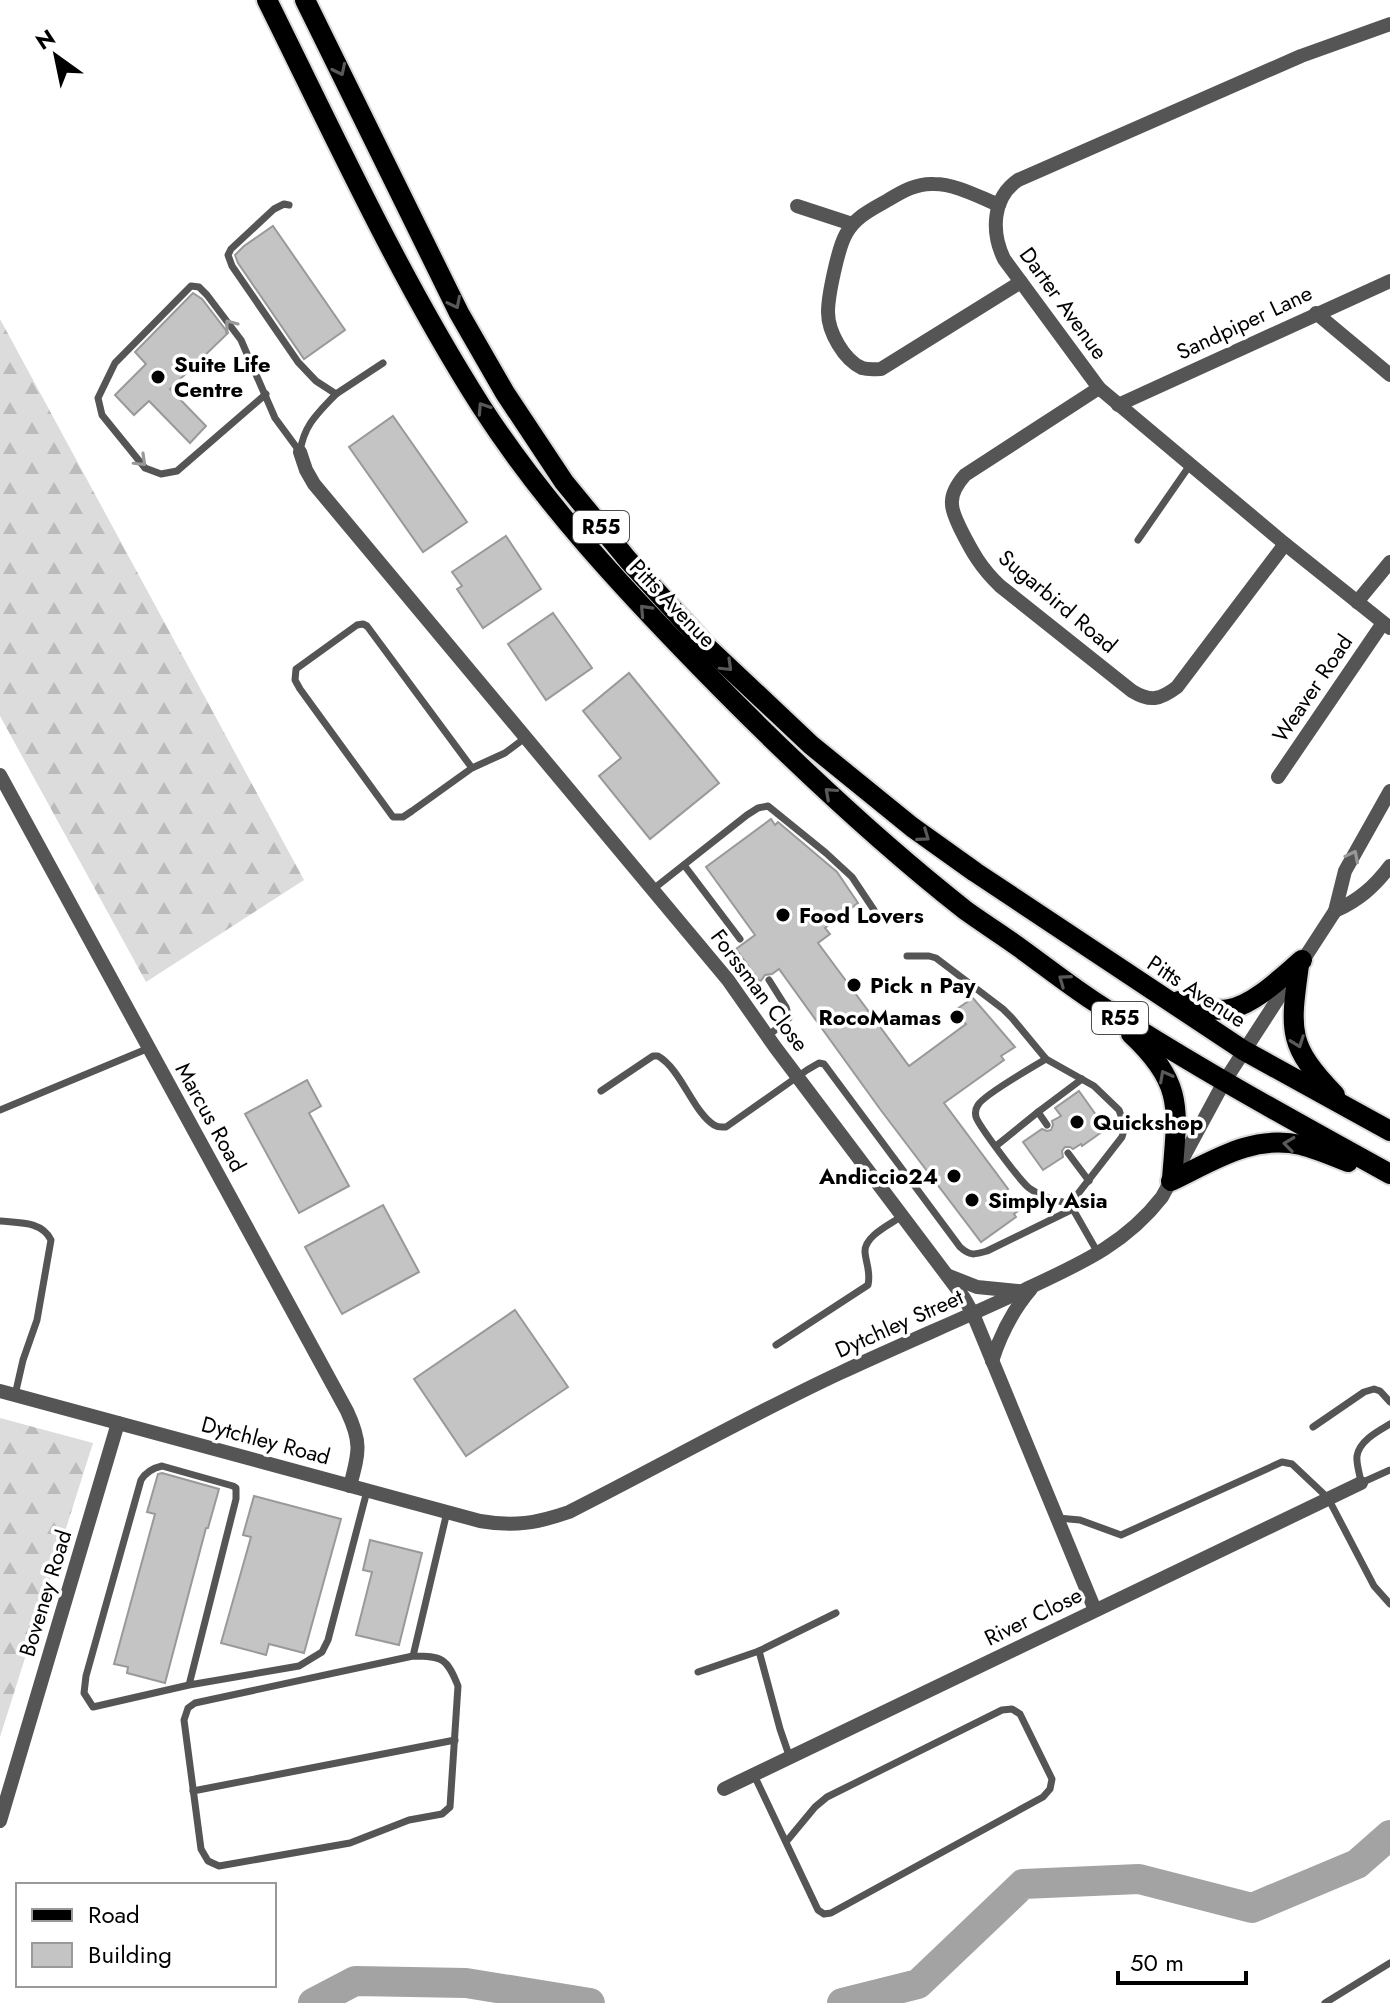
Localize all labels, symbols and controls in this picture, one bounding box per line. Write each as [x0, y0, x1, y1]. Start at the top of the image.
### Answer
north arrow [16, 16, 96, 96]
text: N [29, 21, 61, 57]
one-way arrow [330, 62, 346, 76]
street label: Darter Avenue [1012, 240, 1116, 366]
street label: Sandpiper Lane [1171, 277, 1317, 367]
one-way arrow [445, 295, 460, 310]
one-way arrow [225, 320, 239, 334]
place label: Suite Life Centre [174, 348, 271, 405]
marker: Suite Life Centre [149, 368, 167, 386]
one-way arrow [478, 402, 493, 416]
one-way arrow [132, 451, 146, 466]
road number: R55 [573, 511, 629, 543]
street label: Sugarbird Road [992, 542, 1124, 660]
street label: Pitts Avenue [622, 551, 724, 655]
one-way arrow [640, 605, 655, 619]
street label: Weaver Road [1264, 628, 1360, 748]
one-way arrow [718, 657, 733, 671]
one-way arrow [824, 789, 839, 803]
one-way arrow [916, 826, 930, 841]
one-way arrow [1344, 849, 1359, 864]
place label: Food Lovers [799, 899, 924, 931]
marker: Food Lovers [774, 906, 792, 924]
street label: Forssman Close [703, 922, 817, 1058]
street label: Pitts Avenue [1141, 947, 1253, 1035]
place label: Pick n Pay [870, 969, 976, 1001]
one-way arrow [1058, 975, 1072, 989]
marker: Pick n Pay [845, 976, 863, 994]
place label: RocoMamas [819, 1001, 941, 1033]
road number: R55 [1092, 1002, 1148, 1034]
marker: RocoMamas [948, 1008, 966, 1026]
one-way arrow [1288, 1034, 1305, 1048]
street label: Marcus Road [168, 1056, 254, 1178]
one-way arrow [1159, 1069, 1174, 1084]
place label: Quickshop [1093, 1106, 1203, 1138]
marker: Quickshop [1068, 1113, 1086, 1131]
one-way arrow [1282, 1136, 1295, 1153]
place label: Andiccio24 [818, 1160, 938, 1192]
marker: Andiccio24 [945, 1167, 963, 1185]
place label: Simply Asia [988, 1184, 1108, 1216]
marker: Simply Asia [963, 1191, 981, 1209]
street label: Dytchley Street [830, 1280, 969, 1366]
street label: Dytchley Road [198, 1407, 334, 1473]
street label: Boveney Road [11, 1526, 79, 1660]
street label: River Close [979, 1579, 1087, 1653]
legend [16, 1883, 276, 1987]
text: Road [88, 1897, 140, 1932]
scale bar [1118, 1935, 1246, 1985]
text: Building [88, 1937, 172, 1972]
text: 50 m [1130, 1945, 1184, 1980]

